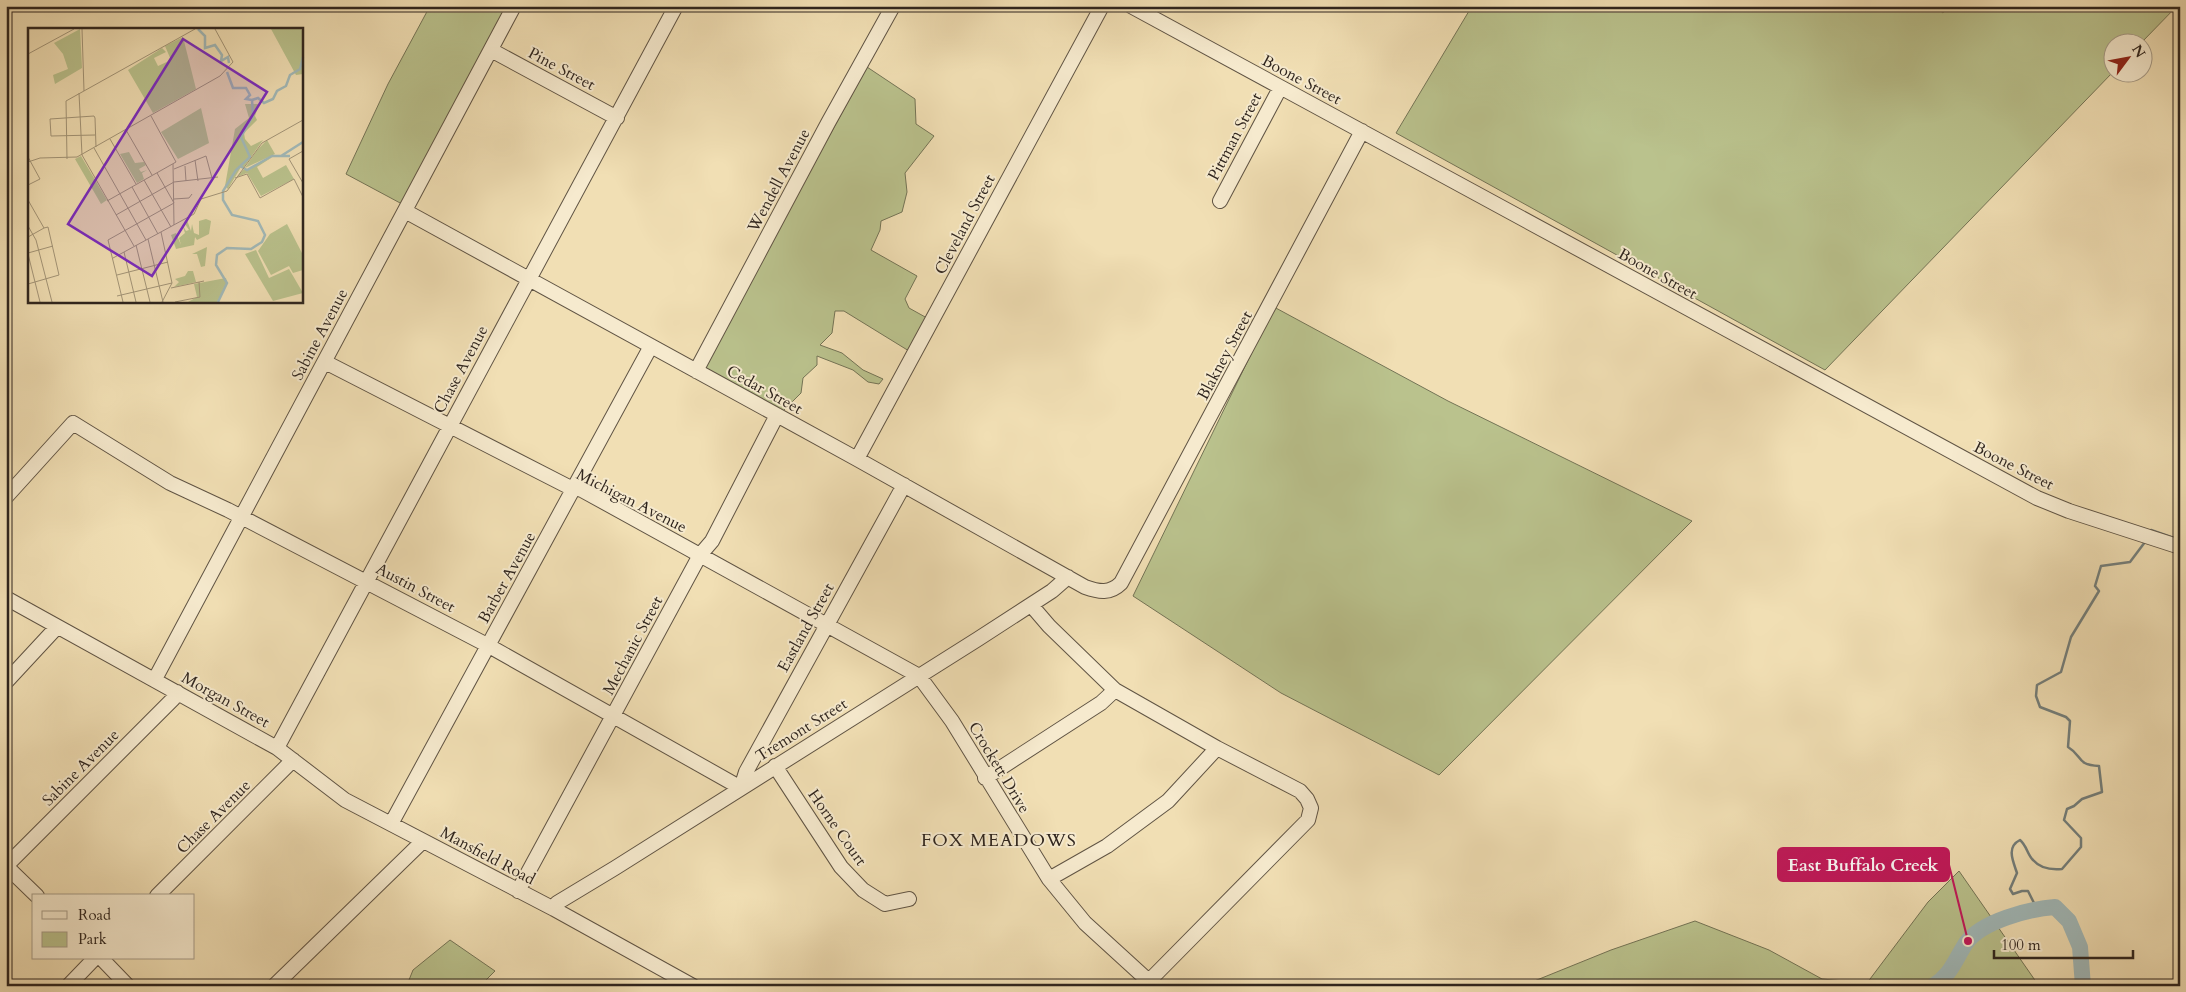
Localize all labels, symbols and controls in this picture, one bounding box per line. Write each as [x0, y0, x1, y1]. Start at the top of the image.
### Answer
inset map [28, 28, 302, 302]
north arrow [2104, 32, 2154, 82]
text: N [2127, 41, 2150, 62]
street label: Pine Street [524, 42, 599, 96]
street label: Boone Street [1258, 50, 1345, 110]
street label: Pittman Street [1203, 89, 1267, 184]
street label: Wendell Avenue [742, 125, 815, 237]
street label: Cleveland Street [929, 171, 1000, 278]
street label: Boone Street [1614, 243, 1701, 305]
street label: Sabine Avenue [287, 285, 353, 384]
street label: Blakney Street [1192, 307, 1258, 404]
street label: Chase Avenue [428, 322, 493, 417]
street label: Cedar Street [723, 360, 806, 420]
street label: Boone Street [1970, 436, 2057, 496]
street label: Michigan Avenue [573, 464, 691, 538]
street label: Barber Avenue [473, 528, 541, 627]
street label: Austin Street [372, 558, 459, 618]
street label: Eastland Street [772, 579, 839, 676]
street label: Mechanic Street [598, 592, 668, 699]
street label: Morgan Street [178, 667, 273, 733]
street label: Tremont Street [752, 693, 851, 767]
street label: Crockett Drive [963, 718, 1035, 817]
street label: Sabine Avenue [37, 724, 124, 811]
street label: Chase Avenue [172, 775, 256, 859]
street label: Horne Court [803, 785, 872, 870]
street label: Mansfield Road [436, 822, 539, 890]
district label: FOX MEADOWS [921, 828, 1077, 853]
callout: East Buffalo Creek [1778, 848, 1949, 881]
text: East Buffalo Creek [1787, 853, 1939, 878]
legend [32, 894, 195, 960]
text: Road [78, 905, 111, 925]
scale bar [1994, 927, 2132, 959]
text: Park [78, 929, 107, 949]
text: 100 m [2001, 935, 2041, 955]

